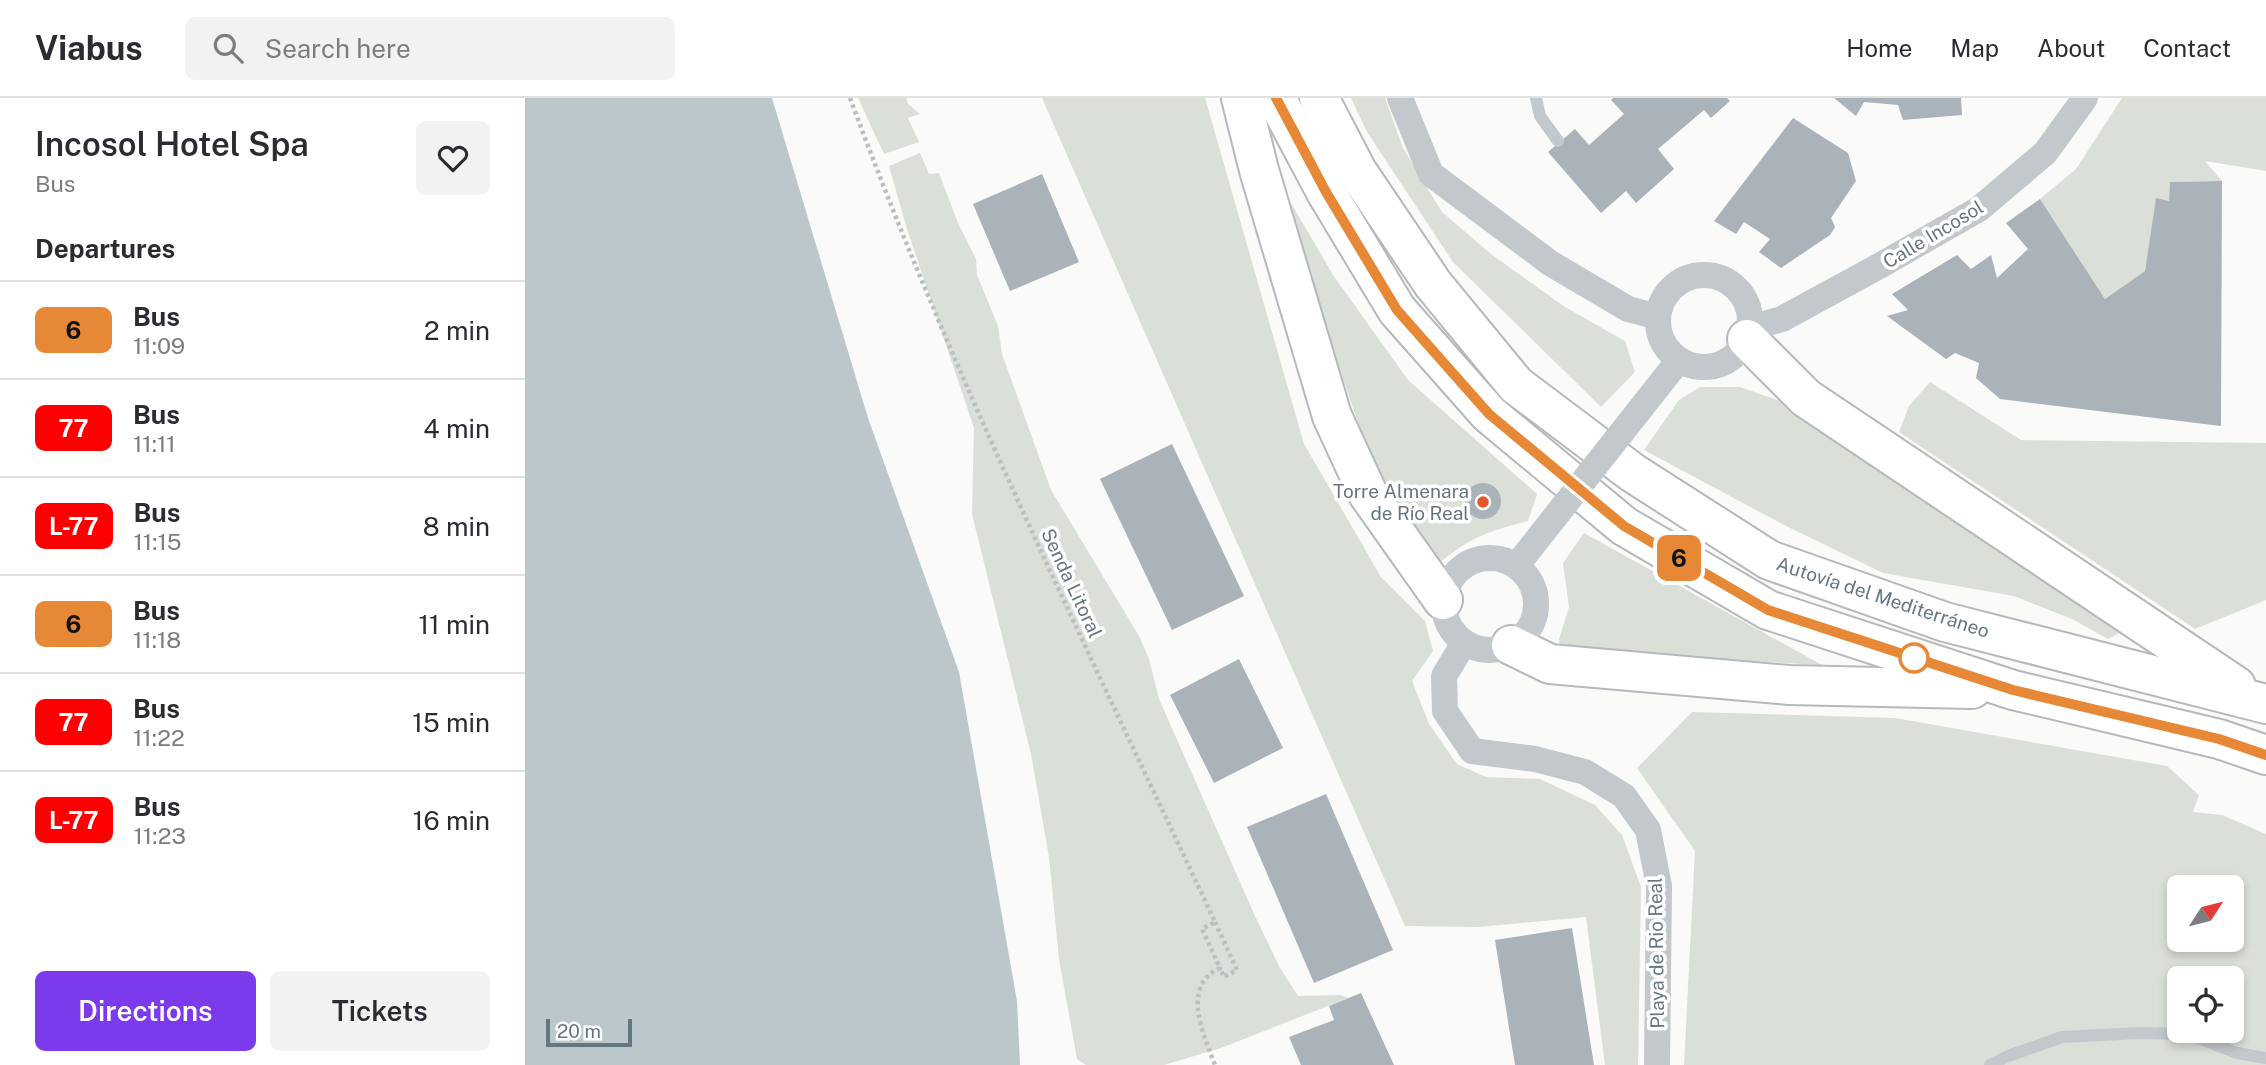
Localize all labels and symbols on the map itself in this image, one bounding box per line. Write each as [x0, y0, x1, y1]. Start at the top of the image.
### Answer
street label: Calle Incosol [1879, 196, 1987, 272]
place label: Torre Almenara de Río Real [1333, 480, 1469, 524]
marker: Torre Almenara de Río Real [1475, 494, 1491, 510]
street label: Senda Litoral [1037, 525, 1107, 641]
line badge: 6 [1656, 535, 1702, 581]
street label: Autovía del Mediterráneo [1774, 552, 1992, 642]
unlabelled marker [1899, 643, 1929, 673]
north arrow [2167, 875, 2243, 952]
street label: Playa de Rio Real [1644, 877, 1668, 1029]
scale bar [546, 1016, 632, 1048]

